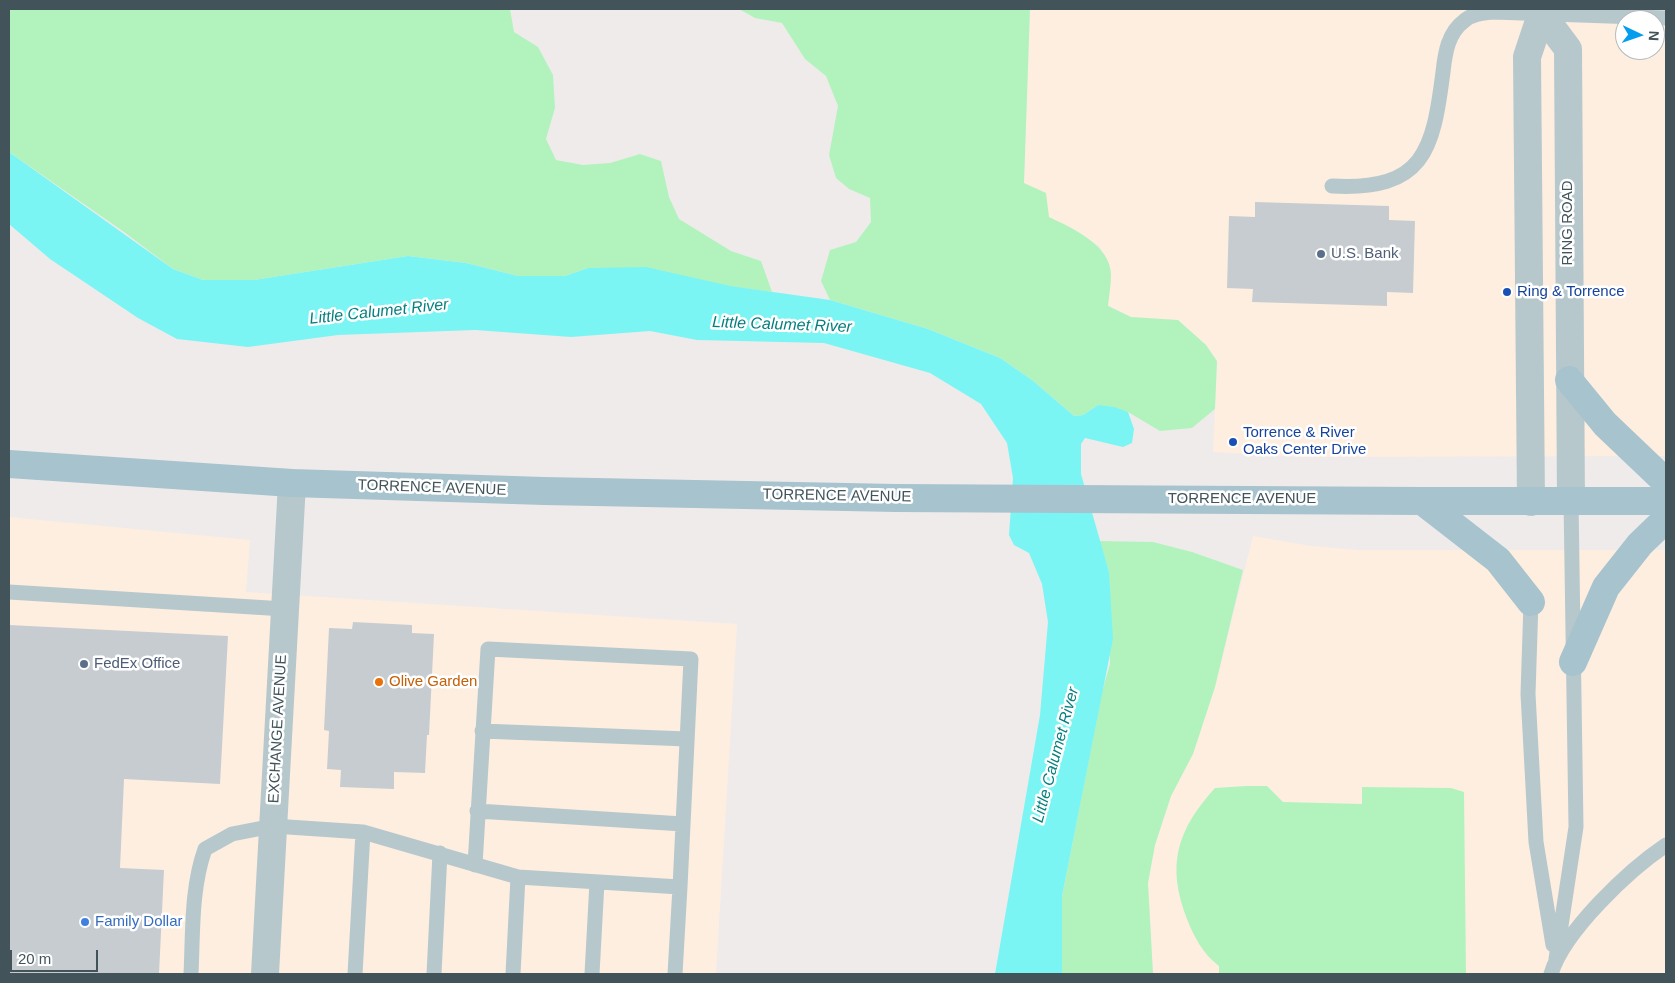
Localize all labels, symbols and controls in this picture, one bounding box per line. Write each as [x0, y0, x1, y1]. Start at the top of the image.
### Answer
north arrow [1615, 10, 1665, 60]
text: N [1646, 30, 1662, 41]
street label: RING ROAD [1559, 180, 1577, 266]
place label: U.S. Bank [1331, 245, 1399, 263]
marker: U.S. Bank [1315, 248, 1327, 260]
place label: Ring & Torrence [1517, 283, 1625, 301]
marker: Ring & Torrence [1501, 286, 1513, 298]
water label: Little Calumet River [309, 295, 449, 329]
water label: Little Calumet River [712, 313, 852, 337]
place label: Torrence & River Oaks Center Drive [1243, 424, 1366, 459]
marker: Torrence & River Oaks Center Drive [1227, 436, 1239, 448]
street label: TORRENCE AVENUE [357, 476, 507, 500]
street label: TORRENCE AVENUE [763, 486, 911, 506]
street label: TORRENCE AVENUE [1168, 490, 1316, 508]
street label: EXCHANGE AVENUE [265, 654, 291, 804]
place label: FedEx Office [94, 655, 180, 673]
marker: FedEx Office [78, 658, 90, 670]
place label: Olive Garden [389, 673, 477, 691]
marker: Olive Garden [373, 676, 385, 688]
water label: Little Calumet River [1029, 685, 1083, 825]
place label: Family Dollar [95, 913, 183, 931]
marker: Family Dollar [79, 916, 91, 928]
scale bar [12, 940, 100, 972]
text: 20 m [18, 950, 51, 967]

